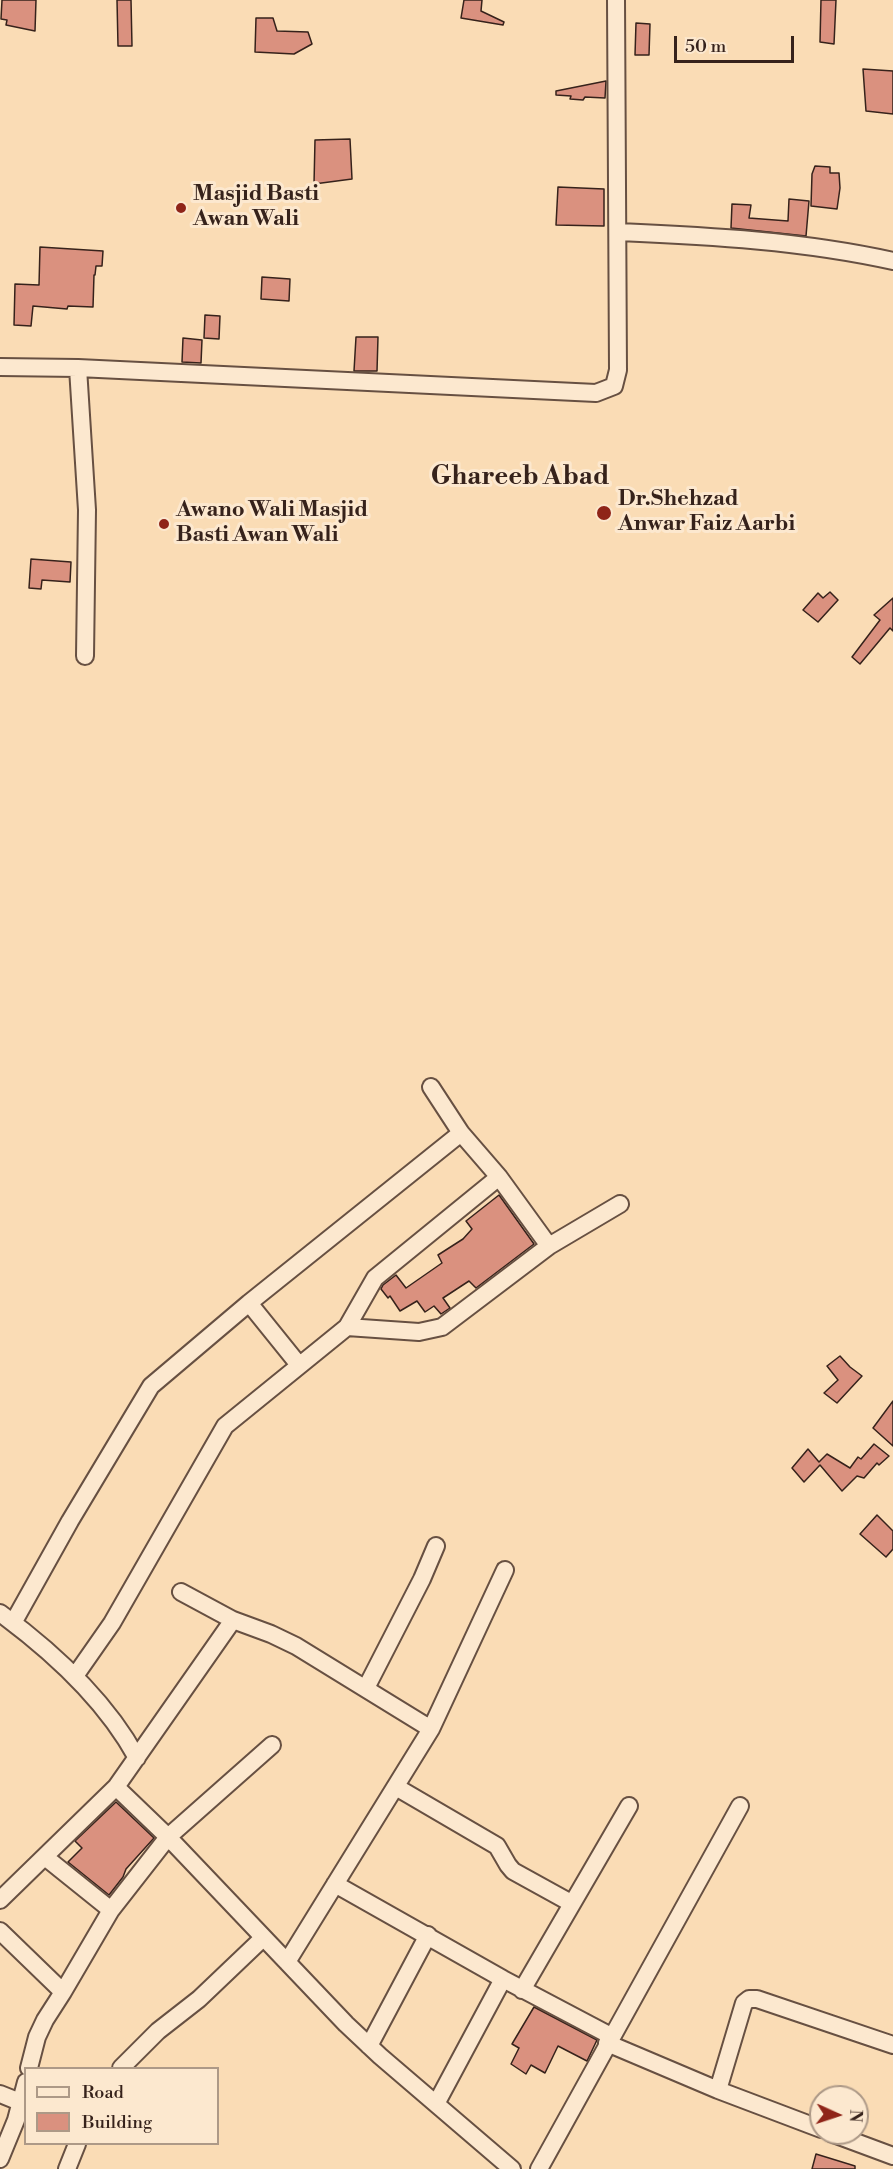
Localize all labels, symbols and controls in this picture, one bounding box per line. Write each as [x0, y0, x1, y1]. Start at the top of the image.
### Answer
scale bar [677, 24, 797, 62]
text: 50 m [685, 35, 726, 58]
place label: Masjid Basti Awan Wali [193, 182, 319, 234]
marker: Masjid Basti Awan Wali [174, 201, 188, 215]
district label: Ghareeb Abad [431, 462, 609, 494]
place label: Dr.Shehzad Anwar Faiz Aarbi [618, 487, 795, 538]
place label: Awano Wali Masjid Basti Awan Wali [176, 498, 368, 550]
marker: Dr.Shehzad Anwar Faiz Aarbi [595, 504, 613, 522]
marker: Awano Wali Masjid Basti Awan Wali [157, 517, 171, 531]
legend [24, 2067, 219, 2145]
text: Road [82, 2081, 124, 2104]
north arrow [809, 2085, 869, 2145]
text: N [845, 2109, 865, 2123]
text: Building [82, 2111, 152, 2134]

